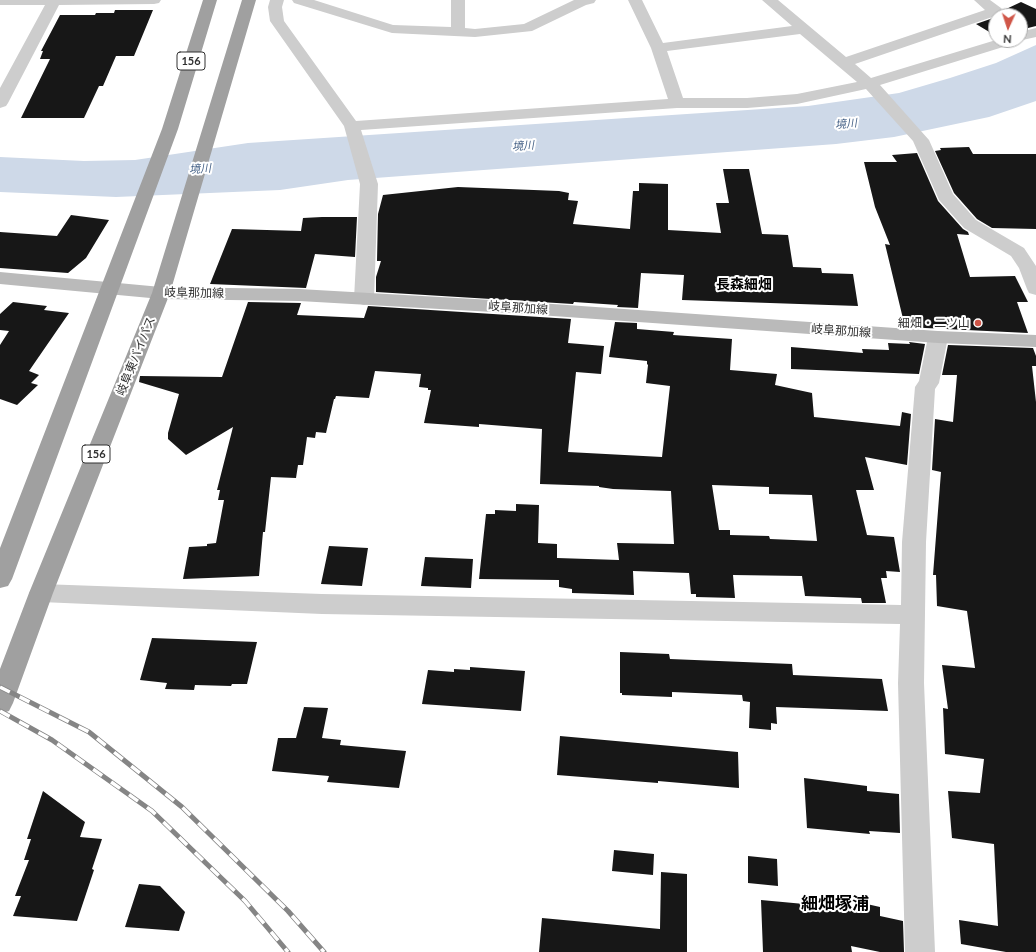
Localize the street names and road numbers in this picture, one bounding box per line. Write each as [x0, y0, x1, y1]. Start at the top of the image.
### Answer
road number: 156 [177, 52, 205, 70]
street label: 岐阜那加線 [164, 285, 224, 301]
street label: 岐阜那加線 [488, 299, 548, 317]
street label: 岐阜東バイパス [114, 314, 158, 398]
street label: 岐阜那加線 [811, 322, 871, 340]
road number: 156 [82, 445, 110, 463]

